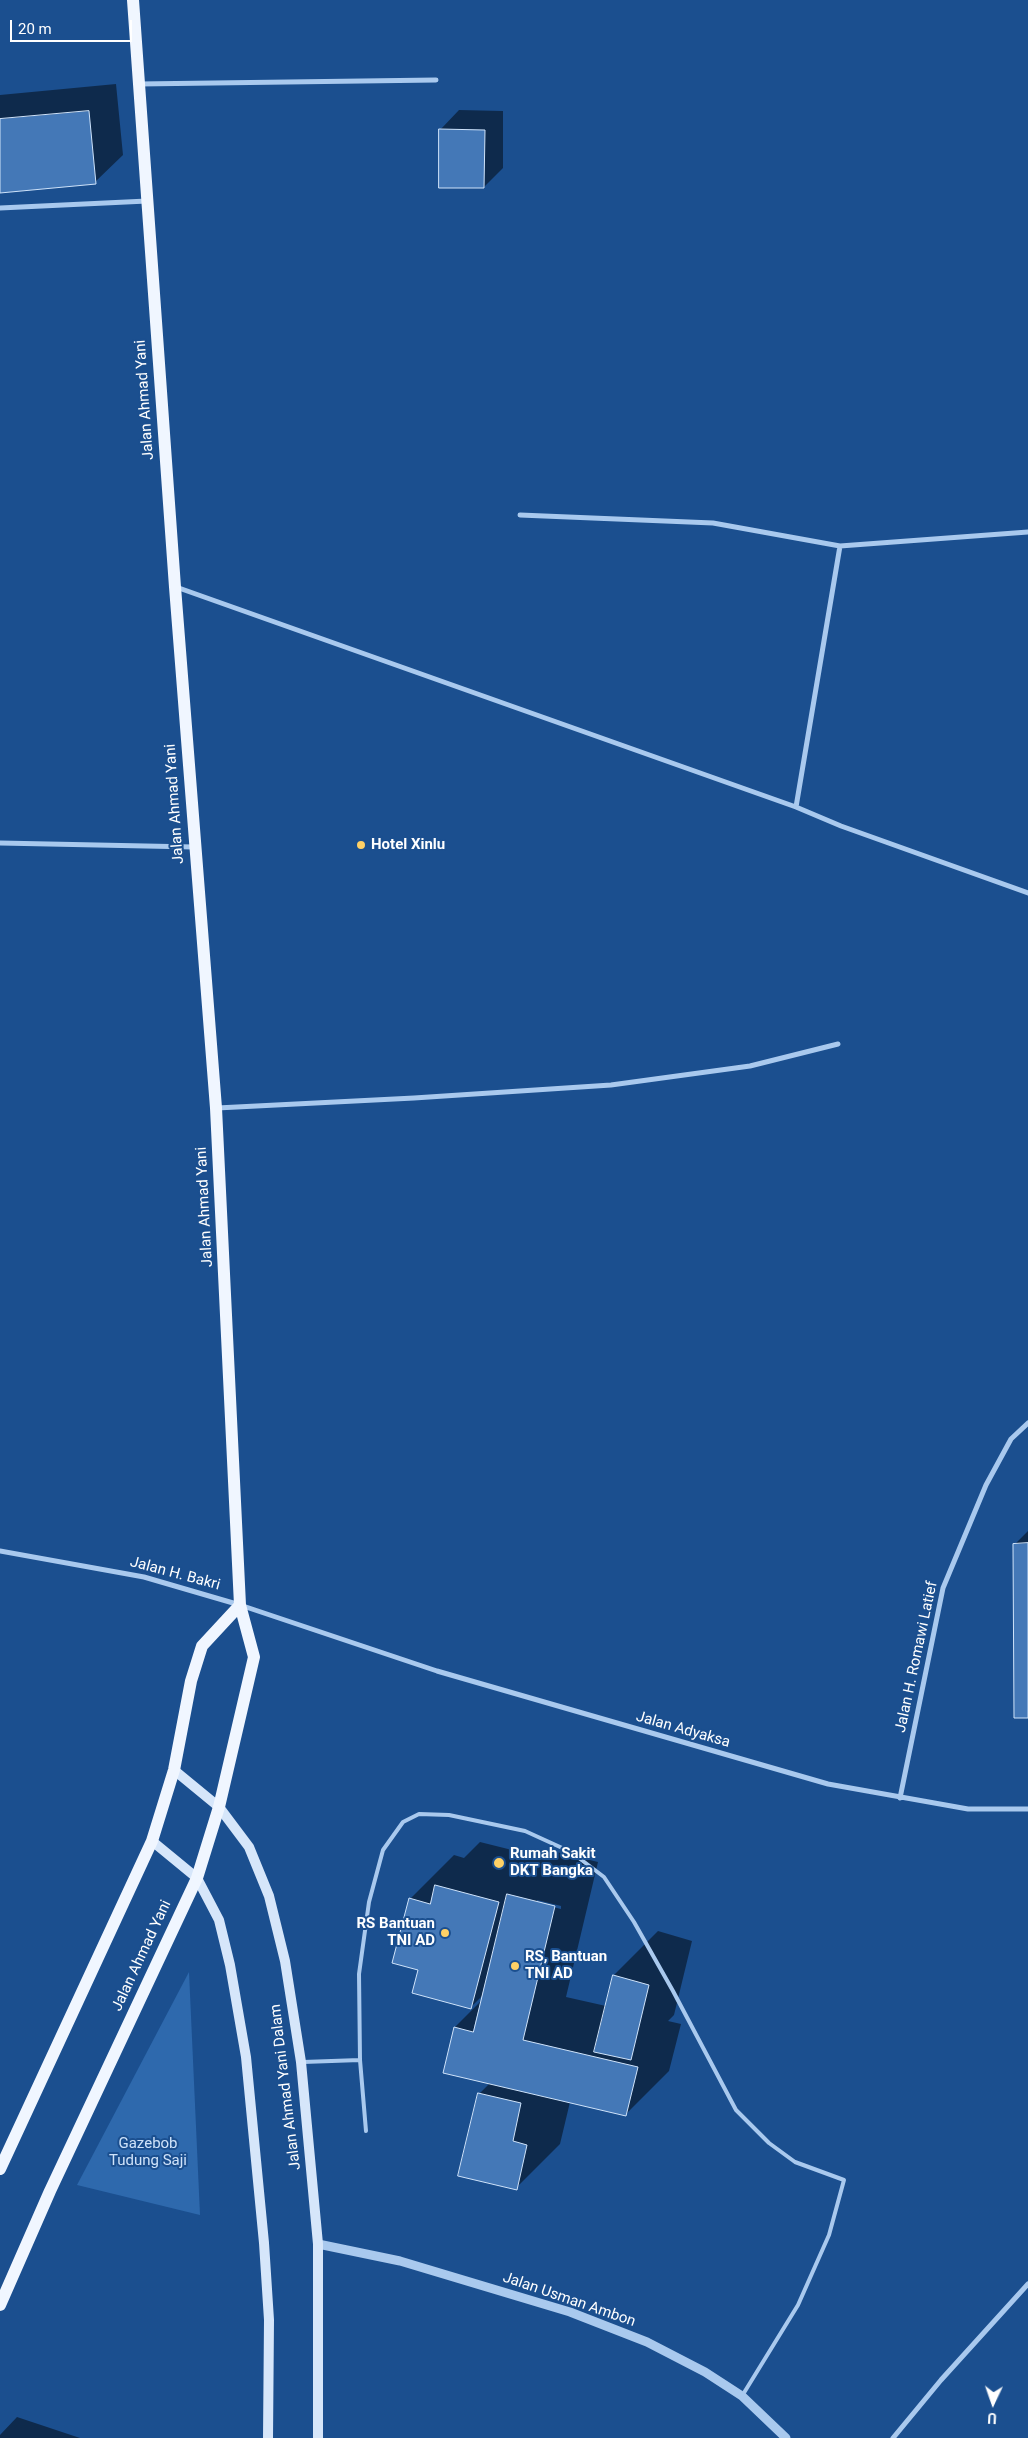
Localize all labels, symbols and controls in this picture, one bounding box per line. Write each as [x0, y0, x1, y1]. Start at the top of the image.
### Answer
scale bar [12, 10, 135, 42]
text: 20 m [18, 20, 52, 38]
street label: Jalan Ahmad Yani [132, 339, 158, 461]
street label: Jalan Ahmad Yani [162, 743, 188, 865]
place label: Hotel Xinlu [371, 836, 445, 854]
marker: Hotel Xinlu [355, 839, 367, 851]
street label: Jalan Ahmad Yani [193, 1146, 217, 1268]
street label: Jalan H. Bakri [128, 1553, 222, 1595]
street label: Jalan H. Romawi Latief [892, 1580, 942, 1734]
street label: Jalan Adyaksa [634, 1708, 732, 1752]
place label: Rumah Sakit DKT Bangka [510, 1845, 595, 1880]
marker: Rumah Sakit DKT Bangka [492, 1856, 506, 1870]
street label: Jalan Ahmad Yani [108, 1898, 176, 2014]
place label: RS Bantuan TNI AD [357, 1915, 435, 1950]
marker: RS Bantuan TNI AD [439, 1927, 451, 1939]
place label: RS, Bantuan TNI AD [525, 1948, 607, 1983]
marker: RS, Bantuan TNI AD [509, 1960, 521, 1972]
street label: Jalan Ahmad Yani Dalam [267, 2003, 305, 2171]
park label: Gazebob Tudung Saji [109, 2135, 187, 2170]
street label: Jalan Usman Ambon [500, 2269, 638, 2331]
north arrow [968, 2378, 1018, 2428]
text: U [987, 2410, 997, 2426]

